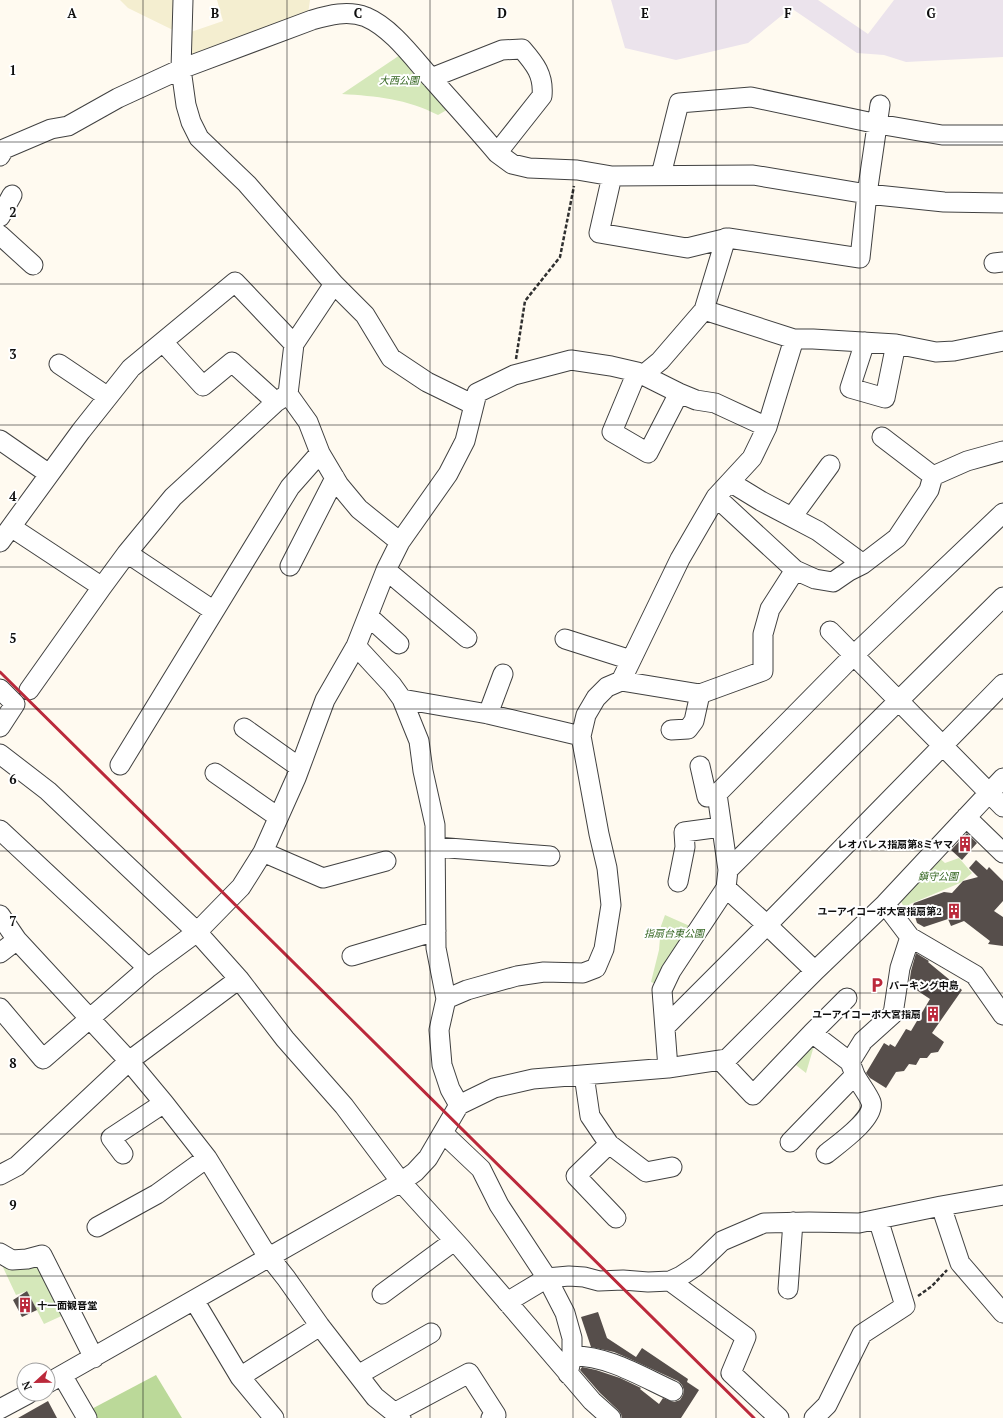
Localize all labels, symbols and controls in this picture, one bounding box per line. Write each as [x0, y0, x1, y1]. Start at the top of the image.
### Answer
text: A [67, 4, 77, 22]
text: B [211, 4, 219, 22]
text: C [354, 4, 362, 22]
text: D [497, 4, 507, 22]
text: E [641, 4, 649, 22]
text: F [784, 4, 792, 22]
text: G [926, 4, 936, 22]
text: 1 [9, 61, 17, 79]
park label: 大西公園 [379, 74, 421, 87]
text: 2 [9, 203, 17, 221]
text: 3 [9, 345, 17, 363]
text: 4 [9, 487, 17, 505]
text: 5 [9, 629, 17, 647]
text: 6 [9, 770, 17, 788]
building icon: レオパレス指扇第8ミヤマ [956, 835, 974, 853]
place label: レオパレス指扇第8ミヤマ [837, 838, 953, 851]
park label: 鎮守公園 [918, 870, 960, 883]
building icon: ユーアイコーポ大宮指扇第2 [945, 902, 963, 920]
place label: ユーアイコーポ大宮指扇第2 [817, 905, 942, 918]
text: 7 [9, 912, 17, 930]
park label: 指扇台東公園 [644, 927, 706, 940]
parking icon: パーキング中島 [868, 976, 886, 994]
place label: パーキング中島 [889, 979, 959, 992]
building icon: ユーアイコーポ大宮指扇 [924, 1005, 942, 1023]
place label: ユーアイコーポ大宮指扇 [812, 1008, 921, 1021]
text: 8 [9, 1054, 17, 1072]
text: 9 [9, 1196, 17, 1214]
building icon: 十一面観音堂 [16, 1296, 34, 1314]
place label: 十一面観音堂 [37, 1299, 97, 1312]
north arrow [16, 1362, 56, 1402]
text: N [18, 1379, 35, 1392]

